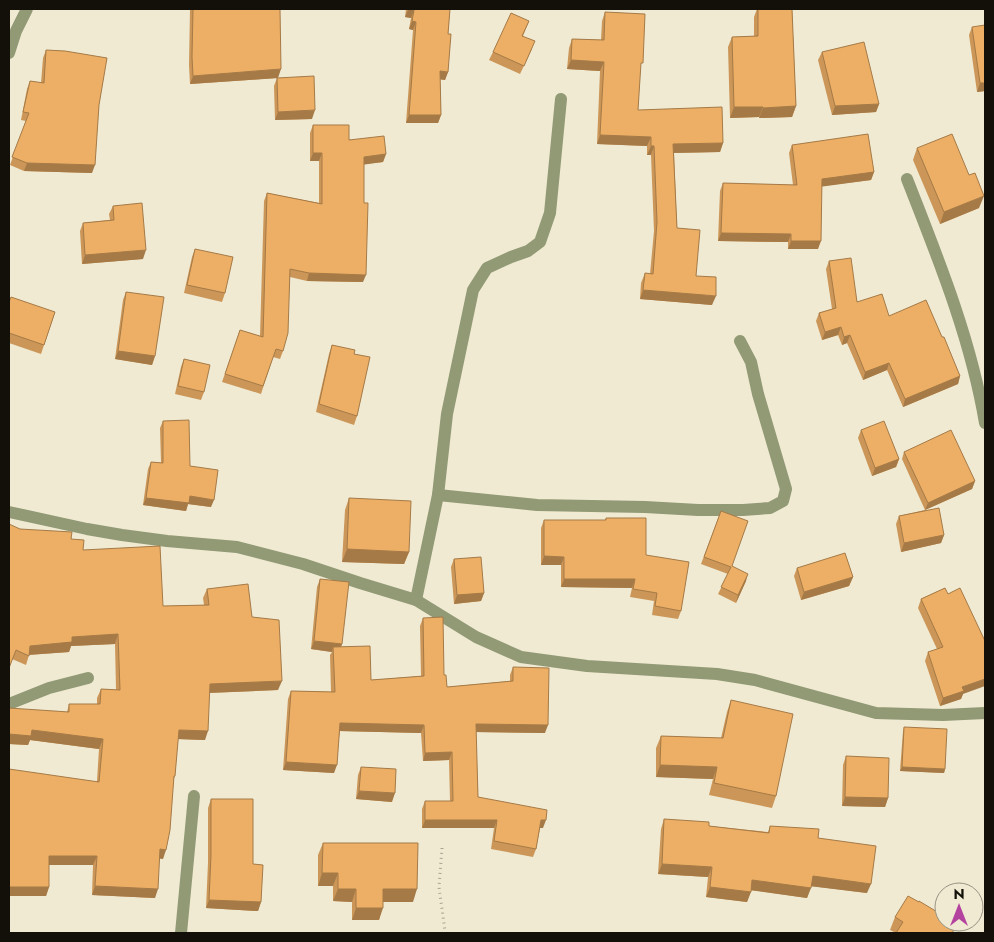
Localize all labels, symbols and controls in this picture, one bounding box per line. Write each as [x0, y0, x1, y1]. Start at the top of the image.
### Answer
north arrow [934, 882, 984, 932]
text: N [953, 884, 965, 904]

